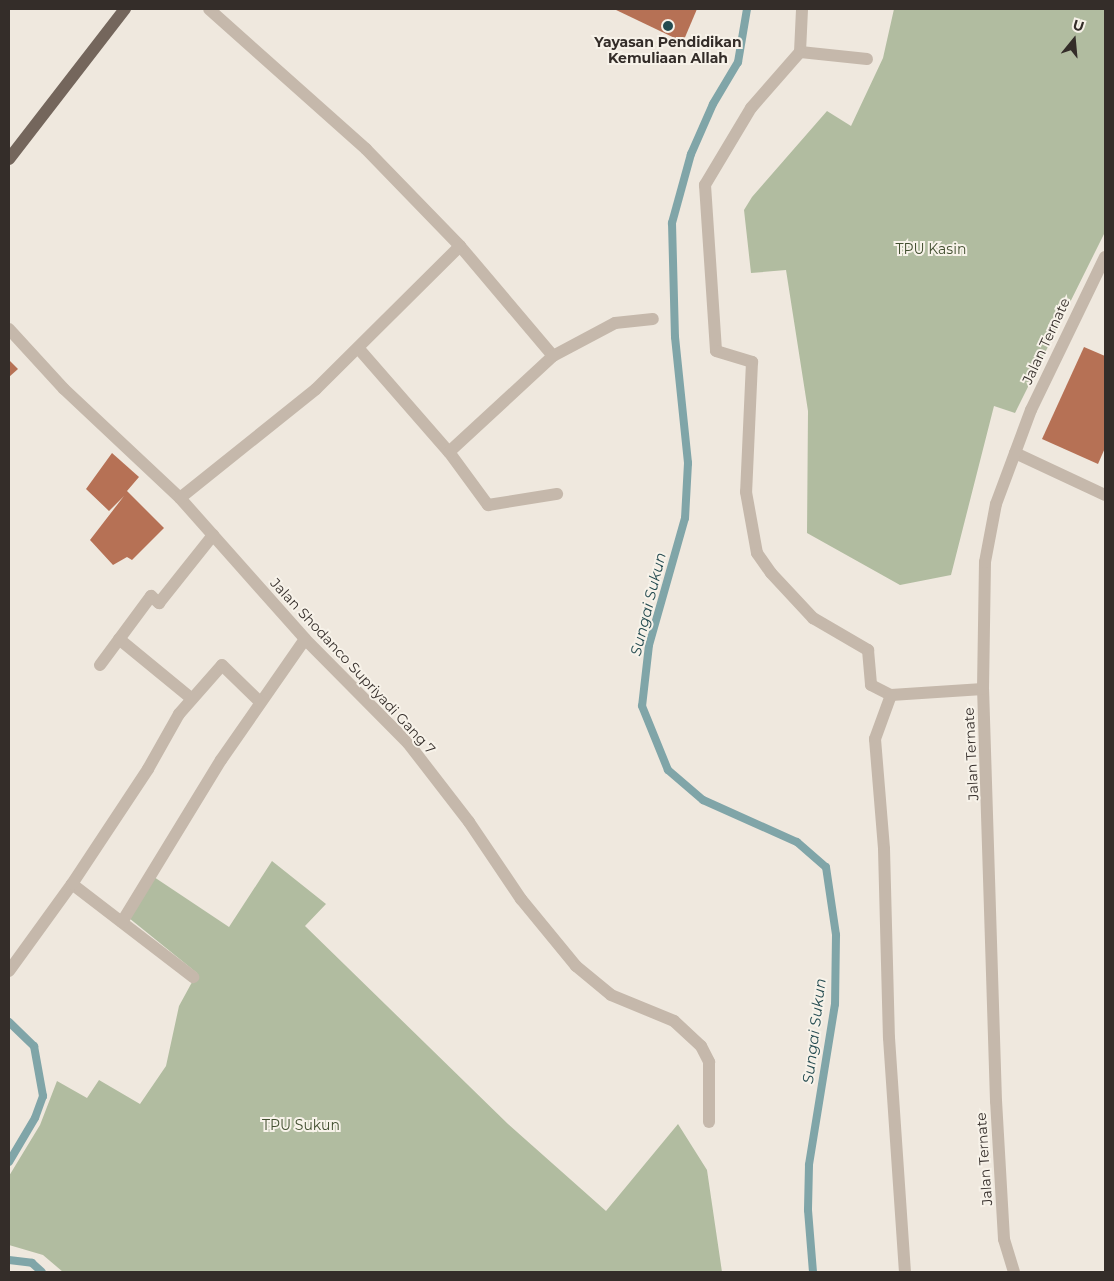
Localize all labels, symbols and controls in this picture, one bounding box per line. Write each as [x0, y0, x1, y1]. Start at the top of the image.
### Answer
north arrow [1049, 15, 1099, 65]
text: U [1070, 15, 1086, 36]
marker: Yayasan Pendidikan Kemuliaan Allah [662, 20, 674, 32]
place label: Yayasan Pendidikan Kemuliaan Allah [594, 34, 742, 66]
park label: TPU Kasin [896, 241, 966, 257]
street label: Jalan Ternate [1019, 295, 1073, 387]
water label: Sungai Sukun [626, 550, 670, 658]
street label: Jalan Shodanco Supriyadi Gang 7 [267, 575, 439, 757]
street label: Jalan Ternate [960, 707, 982, 801]
water label: Sungai Sukun [799, 977, 829, 1085]
street label: Jalan Ternate [972, 1112, 996, 1206]
park label: TPU Sukun [262, 1117, 340, 1133]

